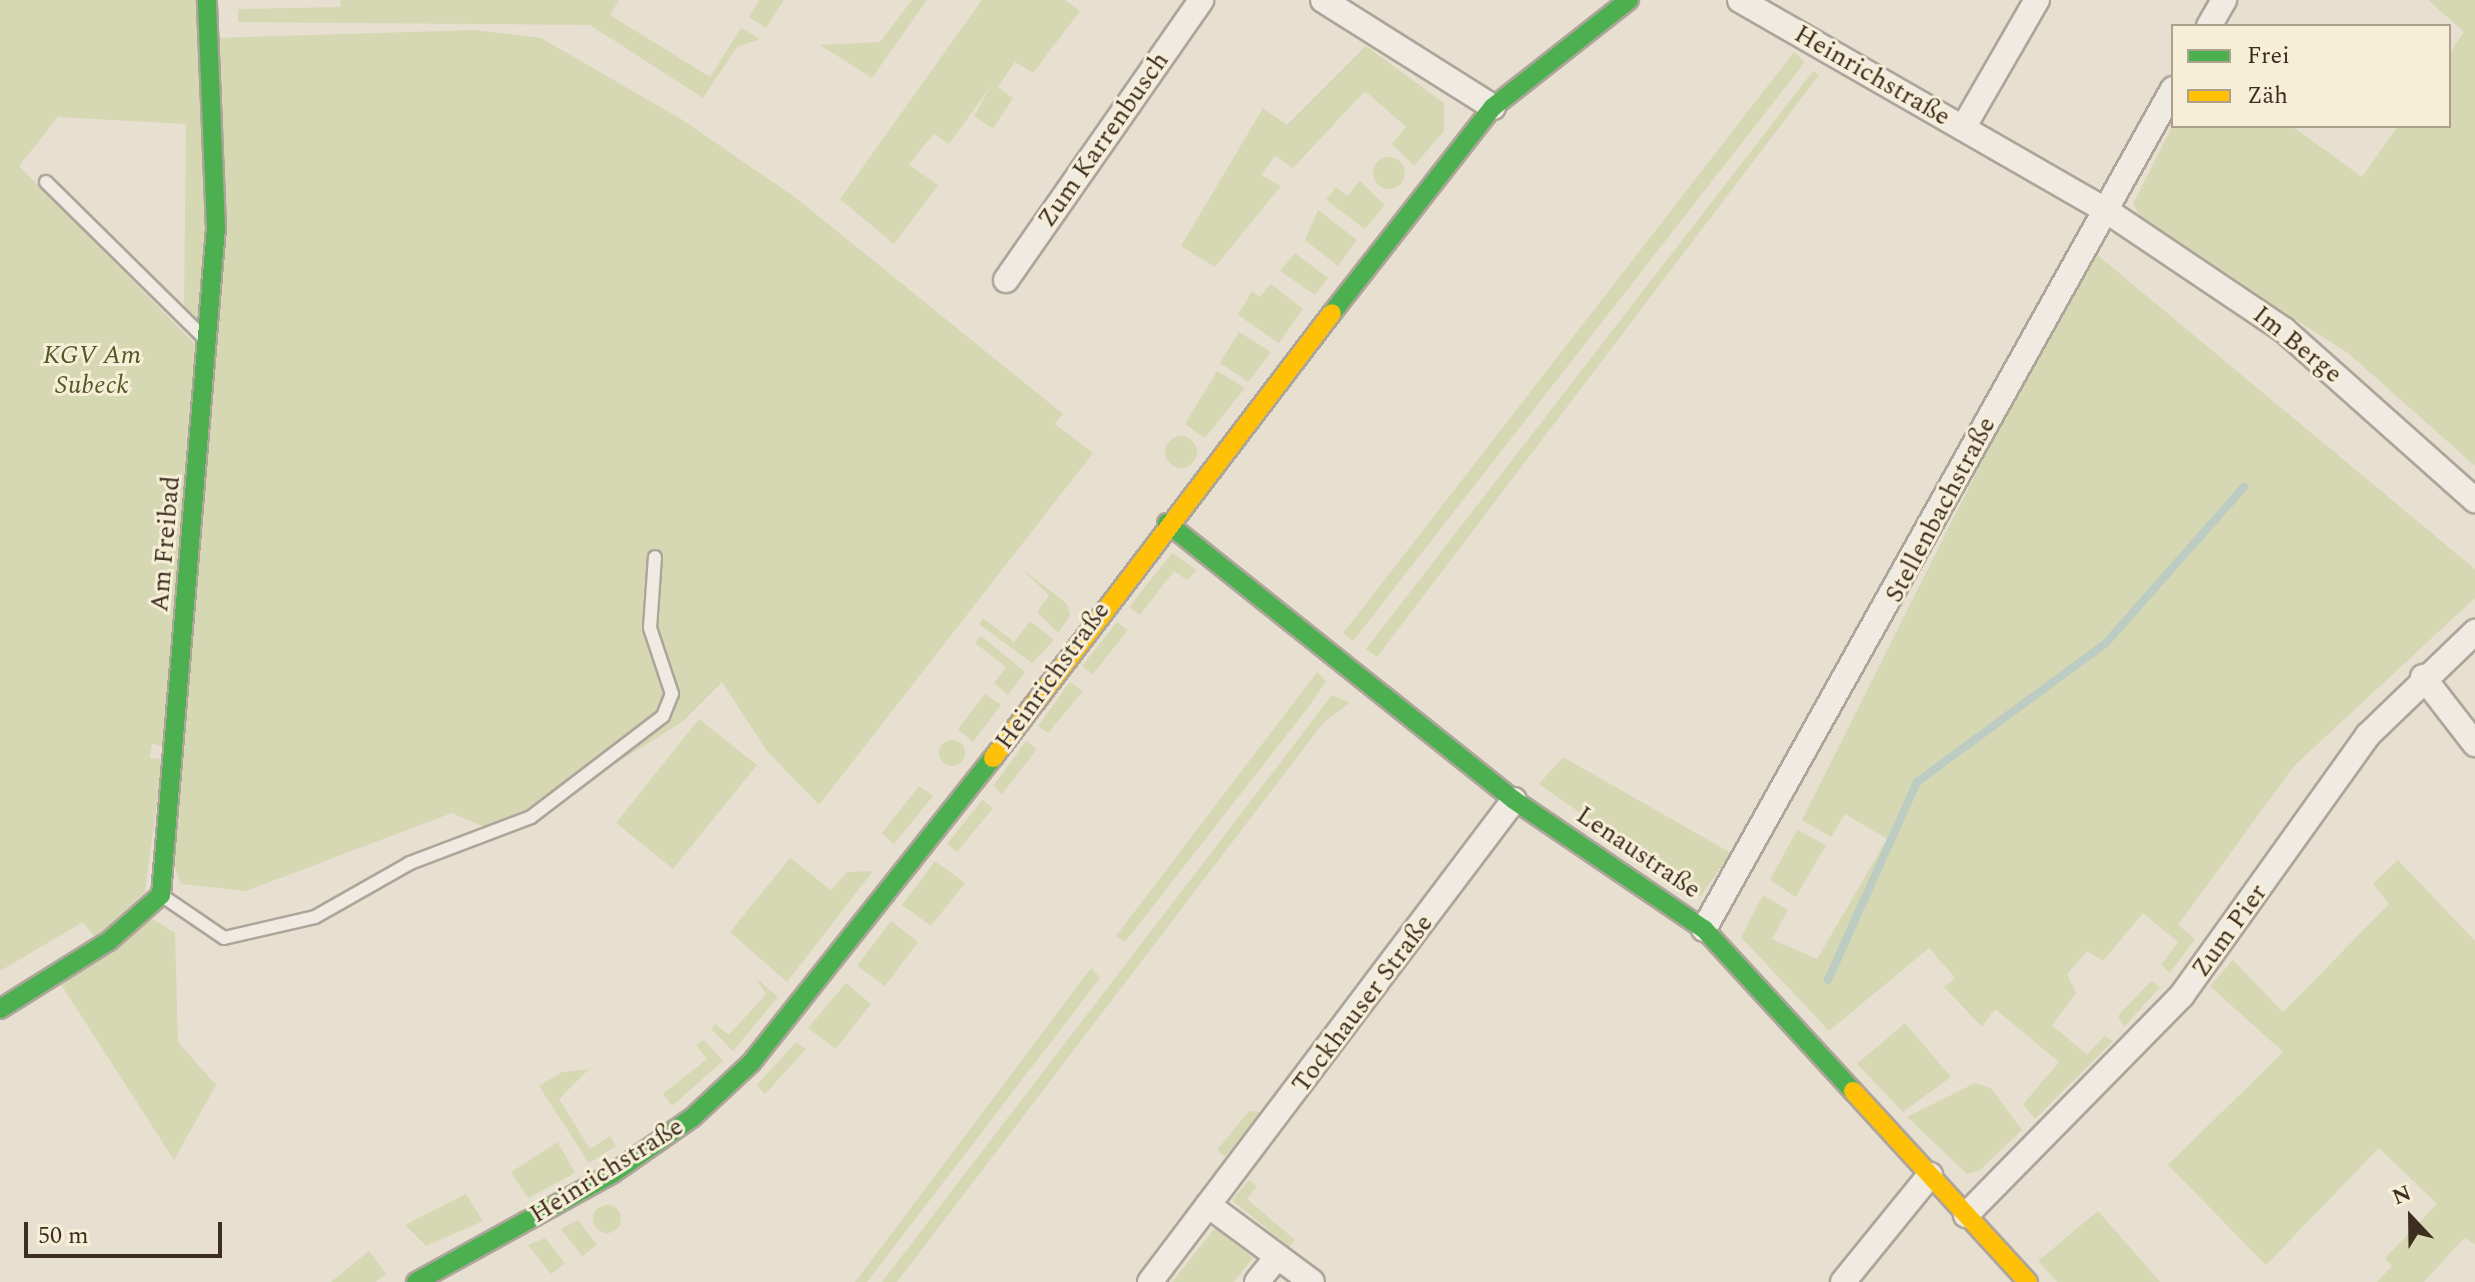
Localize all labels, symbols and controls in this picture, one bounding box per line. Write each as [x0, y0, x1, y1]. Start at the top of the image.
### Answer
street label: Heinrichstraße [1788, 19, 1956, 133]
legend [2171, 24, 2451, 128]
text: Frei [2247, 38, 2290, 74]
street label: Zum Karrenbusch [1032, 46, 1176, 234]
text: Zäh [2247, 78, 2288, 114]
street label: Im Berge [2246, 300, 2348, 390]
park label: KGV Am Subeck [43, 340, 141, 402]
street label: Stellenbachstraße [1879, 412, 2003, 608]
street label: Am Freibad [145, 475, 187, 613]
street label: Heinrichstraße [989, 596, 1117, 756]
street label: Lenaustraße [1570, 800, 1706, 906]
street label: Zum Pier [2186, 878, 2274, 984]
street label: Tockhauser Straße [1286, 909, 1440, 1099]
street label: Heinrichstraße [525, 1111, 689, 1231]
text: N [2387, 1177, 2416, 1214]
north arrow [2371, 1178, 2451, 1258]
scale bar [28, 1206, 226, 1256]
text: 50 m [38, 1218, 89, 1254]

